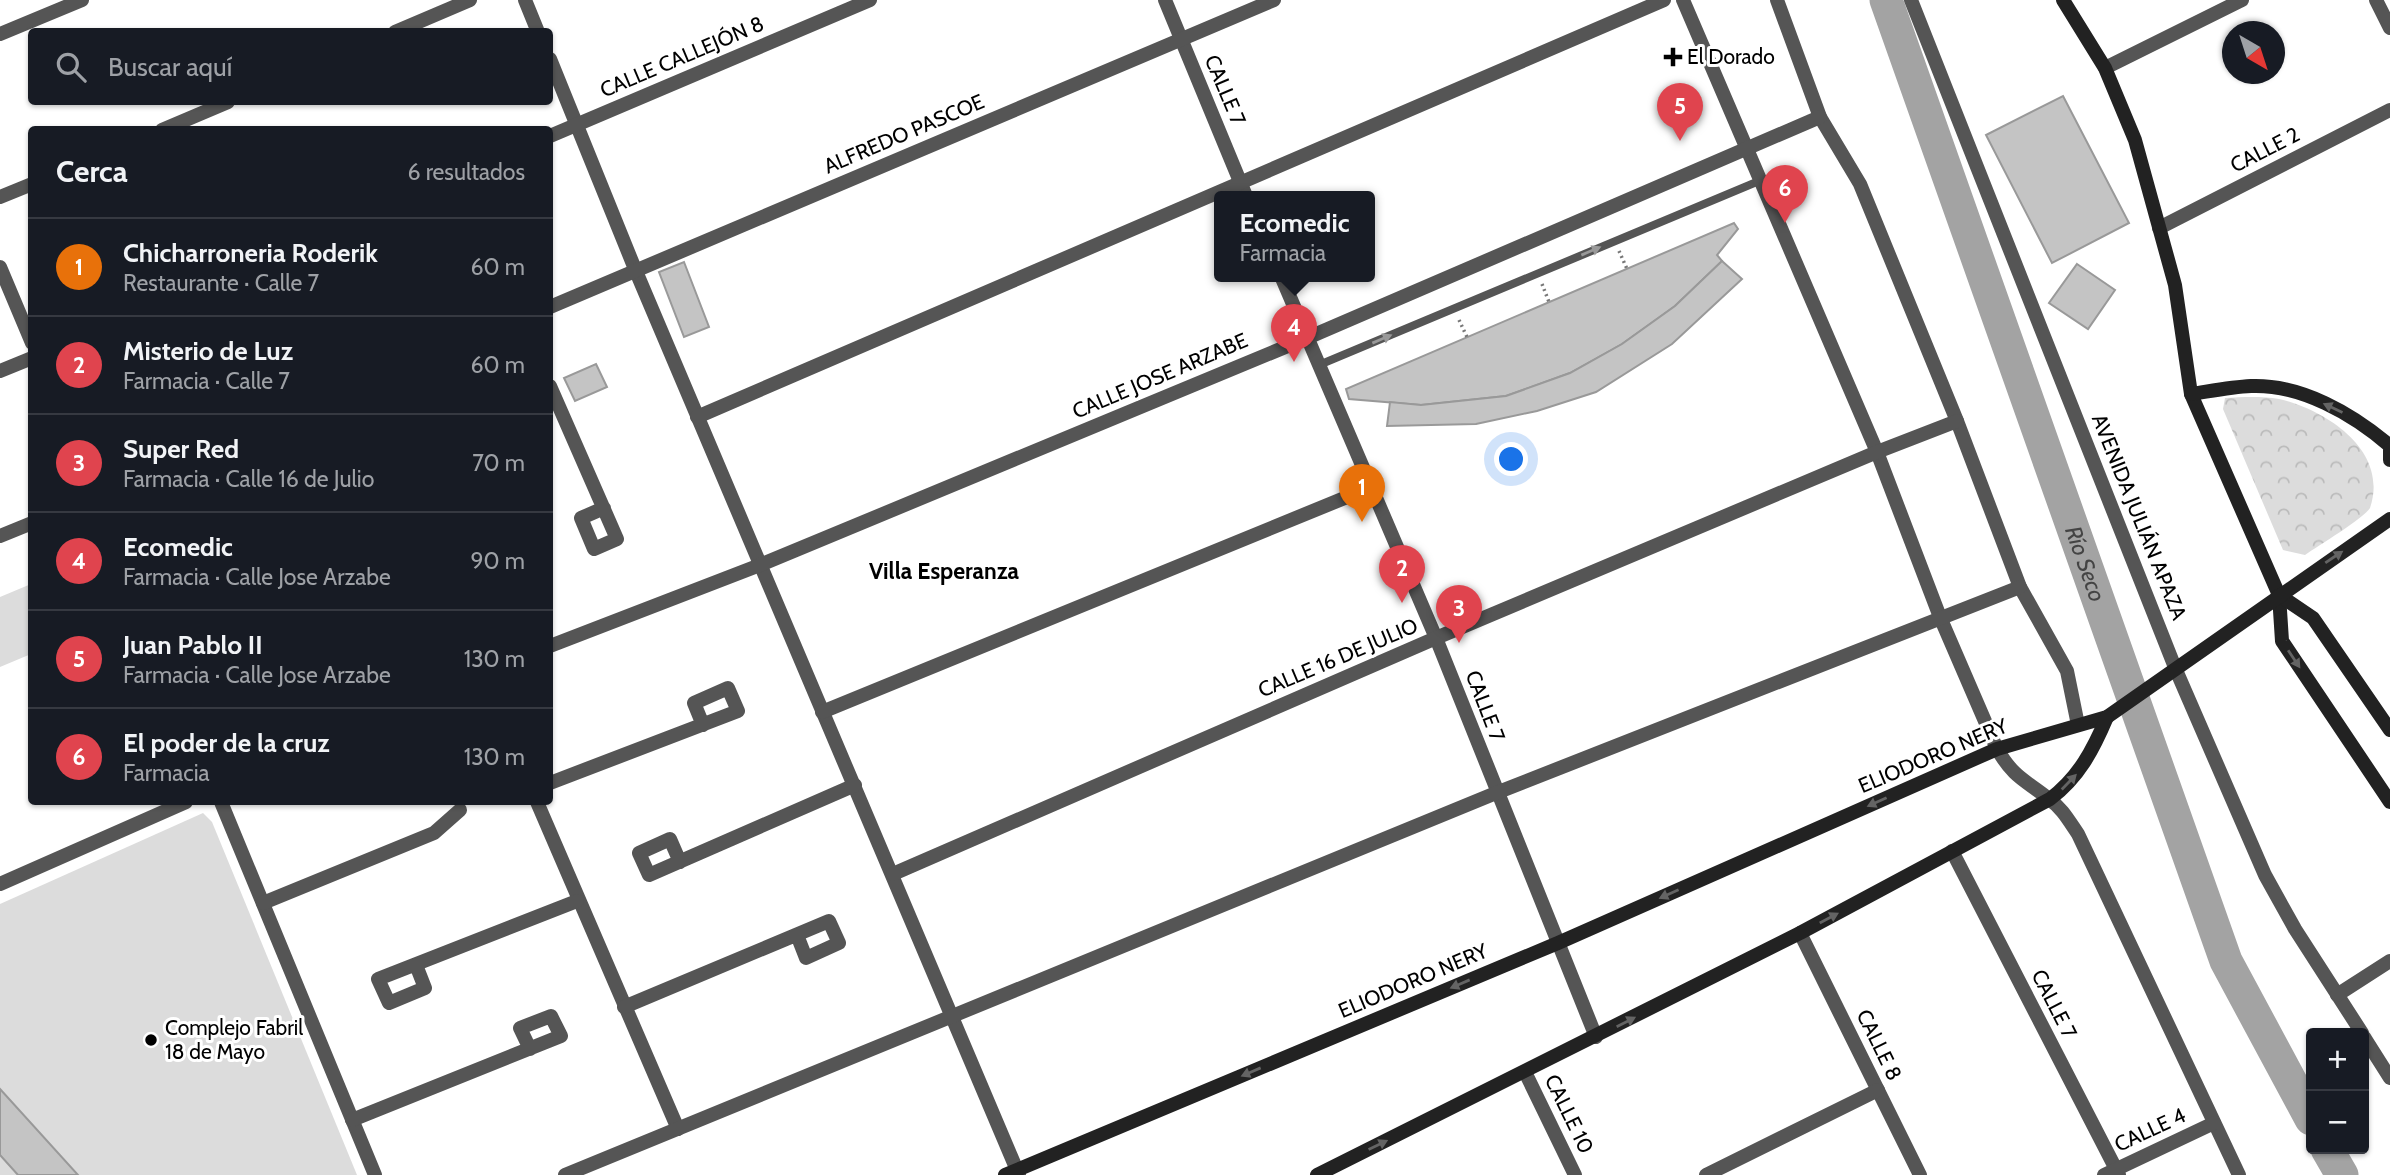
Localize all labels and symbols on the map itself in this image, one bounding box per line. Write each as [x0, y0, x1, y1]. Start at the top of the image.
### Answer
street label: CALLE CALLEJÓN 8 [596, 11, 768, 102]
north arrow [2222, 21, 2285, 84]
place label: El Dorado [1687, 44, 1775, 69]
marker: El Dorado [1665, 49, 1681, 65]
street label: CALLE 7 [1200, 51, 1252, 129]
pin: 5 [1657, 83, 1703, 141]
street label: ALFREDO PASCOE [820, 88, 988, 179]
street label: CALLE 2 [2226, 122, 2304, 178]
pin: 6 [1762, 165, 1808, 223]
one-way arrow [1581, 245, 1602, 256]
pin: 4 [1271, 304, 1317, 362]
street label: CALLE JOSE ARZABE [1069, 327, 1251, 424]
one-way arrow [1372, 333, 1392, 345]
one-way arrow [2323, 403, 2343, 414]
street label: AVENIDA JULIÁN APAZA [2087, 410, 2192, 623]
your location [1494, 442, 1528, 476]
pin: 1 [1339, 464, 1385, 522]
water label: Río Seco [2059, 522, 2112, 605]
pin: 2 [1379, 545, 1425, 603]
one-way arrow [2325, 551, 2344, 564]
district label: Villa Esperanza [869, 557, 1020, 585]
pin: 3 [1436, 585, 1482, 643]
street label: CALLE 16 DE JULIO [1254, 613, 1421, 702]
one-way arrow [2287, 650, 2301, 668]
street label: CALLE 7 [1461, 667, 1511, 745]
street label: ELIODORO NERY [1855, 712, 2012, 798]
one-way arrow [2060, 774, 2077, 791]
one-way arrow [1867, 797, 1888, 808]
one-way arrow [1659, 888, 1679, 900]
one-way arrow [1819, 912, 1838, 924]
street label: ELIODORO NERY [1335, 937, 1492, 1023]
street label: CALLE 7 [2027, 965, 2083, 1043]
one-way arrow [1450, 979, 1471, 990]
street label: CALLE 8 [1852, 1005, 1907, 1084]
place label: Complejo Fabril 18 de Mayo [165, 1015, 303, 1064]
one-way arrow [1616, 1016, 1636, 1028]
marker: Complejo Fabril 18 de Mayo [143, 1032, 159, 1048]
one-way arrow [1240, 1067, 1261, 1078]
street label: CALLE 10 [1540, 1070, 1599, 1157]
street label: CALLE 4 [2110, 1102, 2189, 1157]
one-way arrow [1368, 1139, 1388, 1150]

